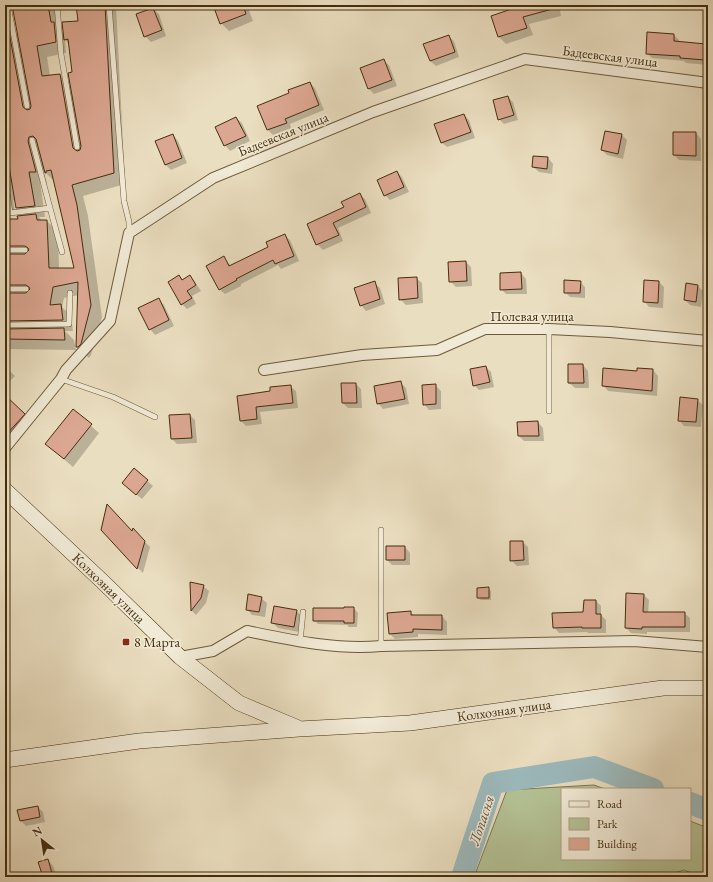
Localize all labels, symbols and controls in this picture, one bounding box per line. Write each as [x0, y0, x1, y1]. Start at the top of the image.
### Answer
street label: Бадеевская улица [561, 41, 659, 71]
street label: Бадеевская улица [235, 107, 331, 160]
street label: Полевая улица [490, 307, 574, 325]
street label: Колхозная улица [69, 549, 150, 628]
place label: 8 Марта [134, 633, 180, 651]
marker: 8 Марта [121, 637, 131, 647]
street label: Колхозная улица [456, 694, 553, 725]
legend [561, 788, 691, 860]
water label: Лопасня [464, 793, 498, 848]
text: Road [597, 796, 623, 812]
text: Park [597, 816, 618, 832]
north arrow [22, 820, 62, 860]
text: N [30, 823, 44, 840]
text: Building [597, 836, 638, 852]

